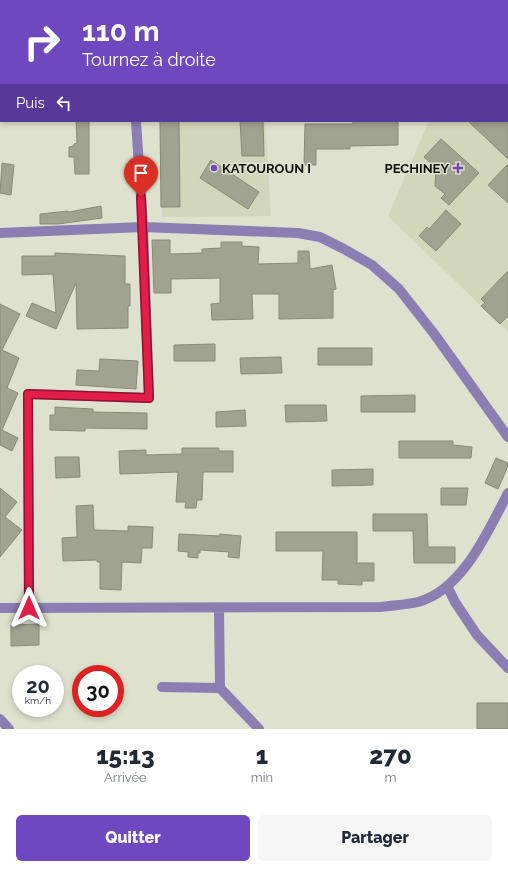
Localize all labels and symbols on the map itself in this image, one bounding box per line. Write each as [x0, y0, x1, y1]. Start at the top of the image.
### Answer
pin [124, 156, 158, 197]
place label: KATOUROUN I [222, 161, 311, 176]
place label: PECHINEY [385, 161, 449, 176]
marker: PECHINEY [452, 162, 464, 174]
marker: KATOUROUN I [209, 163, 219, 173]
position arrow [8, 587, 50, 629]
speed limit sign: 30 [72, 665, 124, 717]

